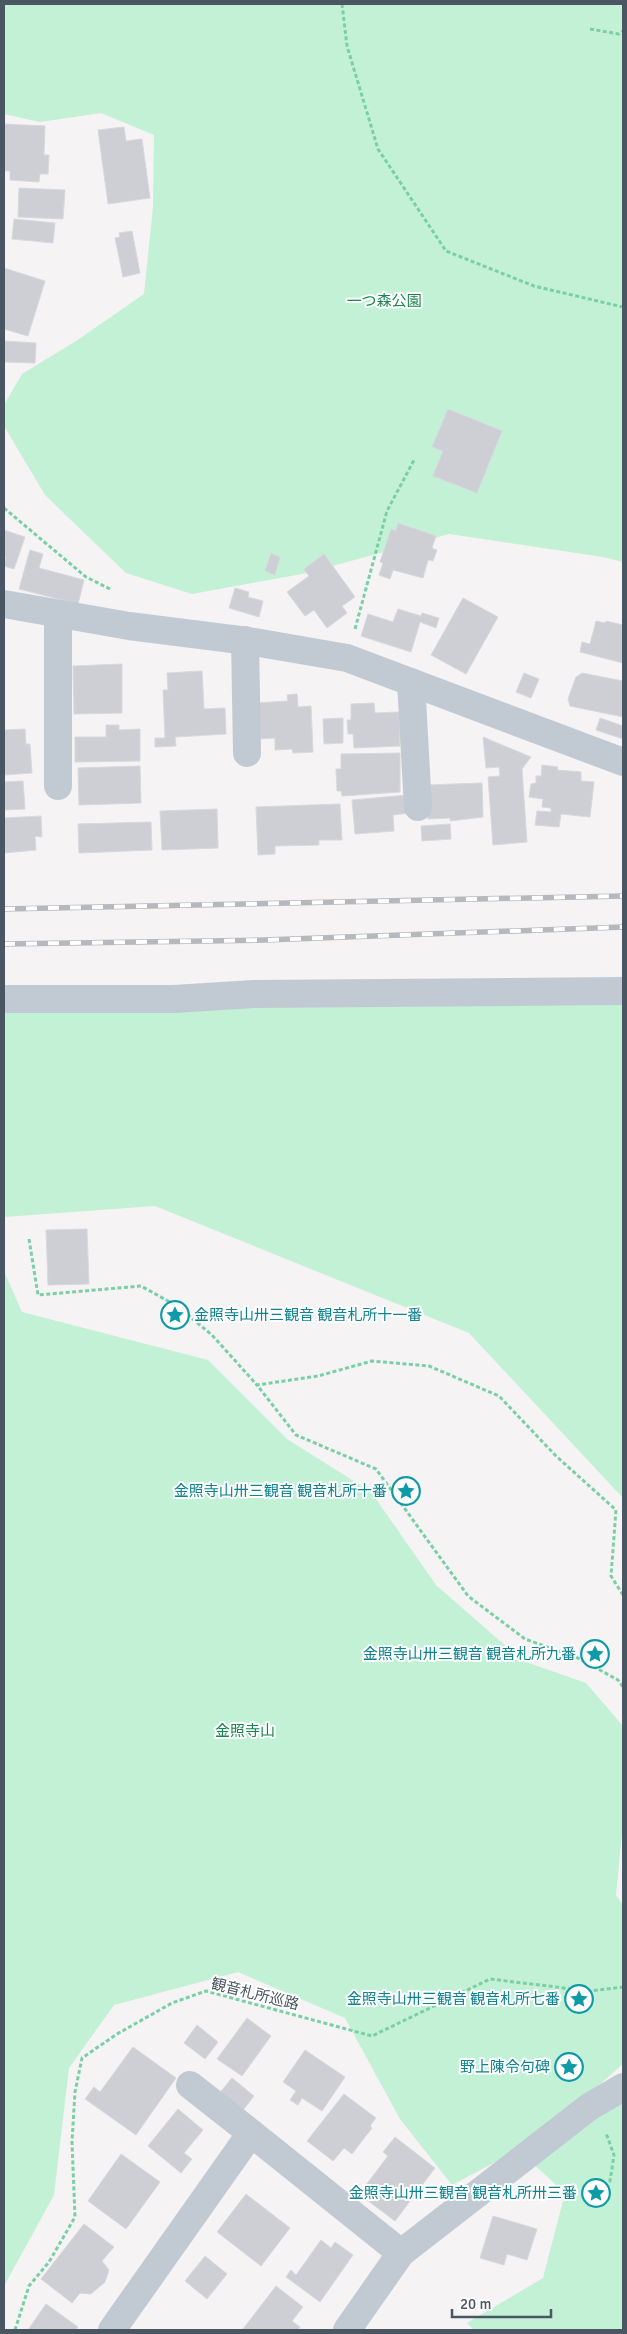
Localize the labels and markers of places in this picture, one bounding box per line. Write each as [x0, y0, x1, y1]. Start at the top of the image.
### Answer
place icon: 金照寺山卅三観音 観音札所十一番 [160, 1300, 190, 1330]
place label: 金照寺山卅三観音 観音札所十一番 [194, 1306, 422, 1324]
place icon: 金照寺山卅三観音 観音札所十番 [391, 1476, 421, 1506]
place label: 金照寺山卅三観音 観音札所十番 [174, 1482, 387, 1500]
place icon: 金照寺山卅三観音 観音札所九番 [580, 1639, 610, 1669]
place label: 金照寺山卅三観音 観音札所九番 [363, 1645, 576, 1663]
place icon: 金照寺山卅三観音 観音札所七番 [564, 1984, 594, 2014]
place label: 金照寺山卅三観音 観音札所七番 [347, 1990, 560, 2008]
place icon: 野上陳令句碑 [554, 2052, 584, 2082]
place label: 野上陳令句碑 [460, 2058, 550, 2076]
place icon: 金照寺山卅三観音 観音札所卅三番 [581, 2178, 611, 2208]
place label: 金照寺山卅三観音 観音札所卅三番 [349, 2184, 577, 2202]

